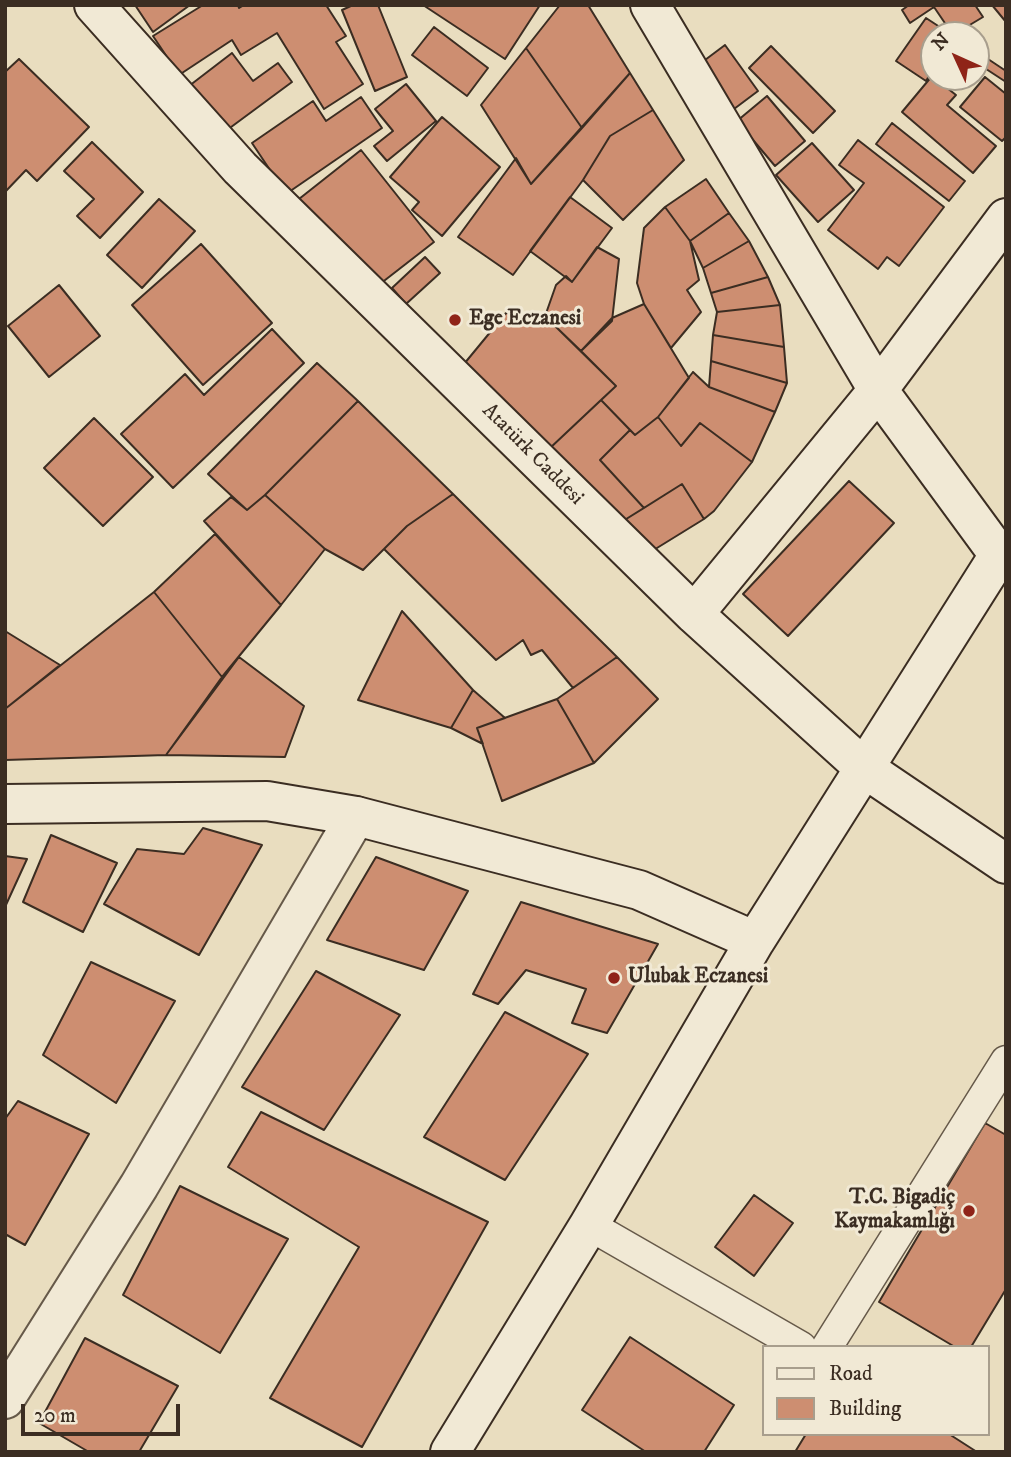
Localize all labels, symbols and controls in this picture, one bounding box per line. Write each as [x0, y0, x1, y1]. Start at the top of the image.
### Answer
north arrow [920, 21, 990, 91]
text: N [928, 29, 955, 56]
place label: Ege Eczanesi [469, 307, 581, 333]
marker: Ege Eczanesi [447, 312, 463, 328]
street label: Atatürk Caddesi [476, 399, 588, 511]
place label: Ulubak Eczanesi [628, 965, 768, 991]
marker: Ulubak Eczanesi [606, 970, 622, 986]
place label: T.C. Bigadiç Kaymakamlığı [834, 1186, 955, 1236]
marker: T.C. Bigadiç Kaymakamlığı [961, 1203, 977, 1219]
legend [762, 1345, 990, 1436]
text: Road [829, 1361, 873, 1387]
scale bar [24, 1390, 184, 1434]
text: Building [829, 1396, 901, 1422]
text: 20 m [34, 1403, 76, 1429]

